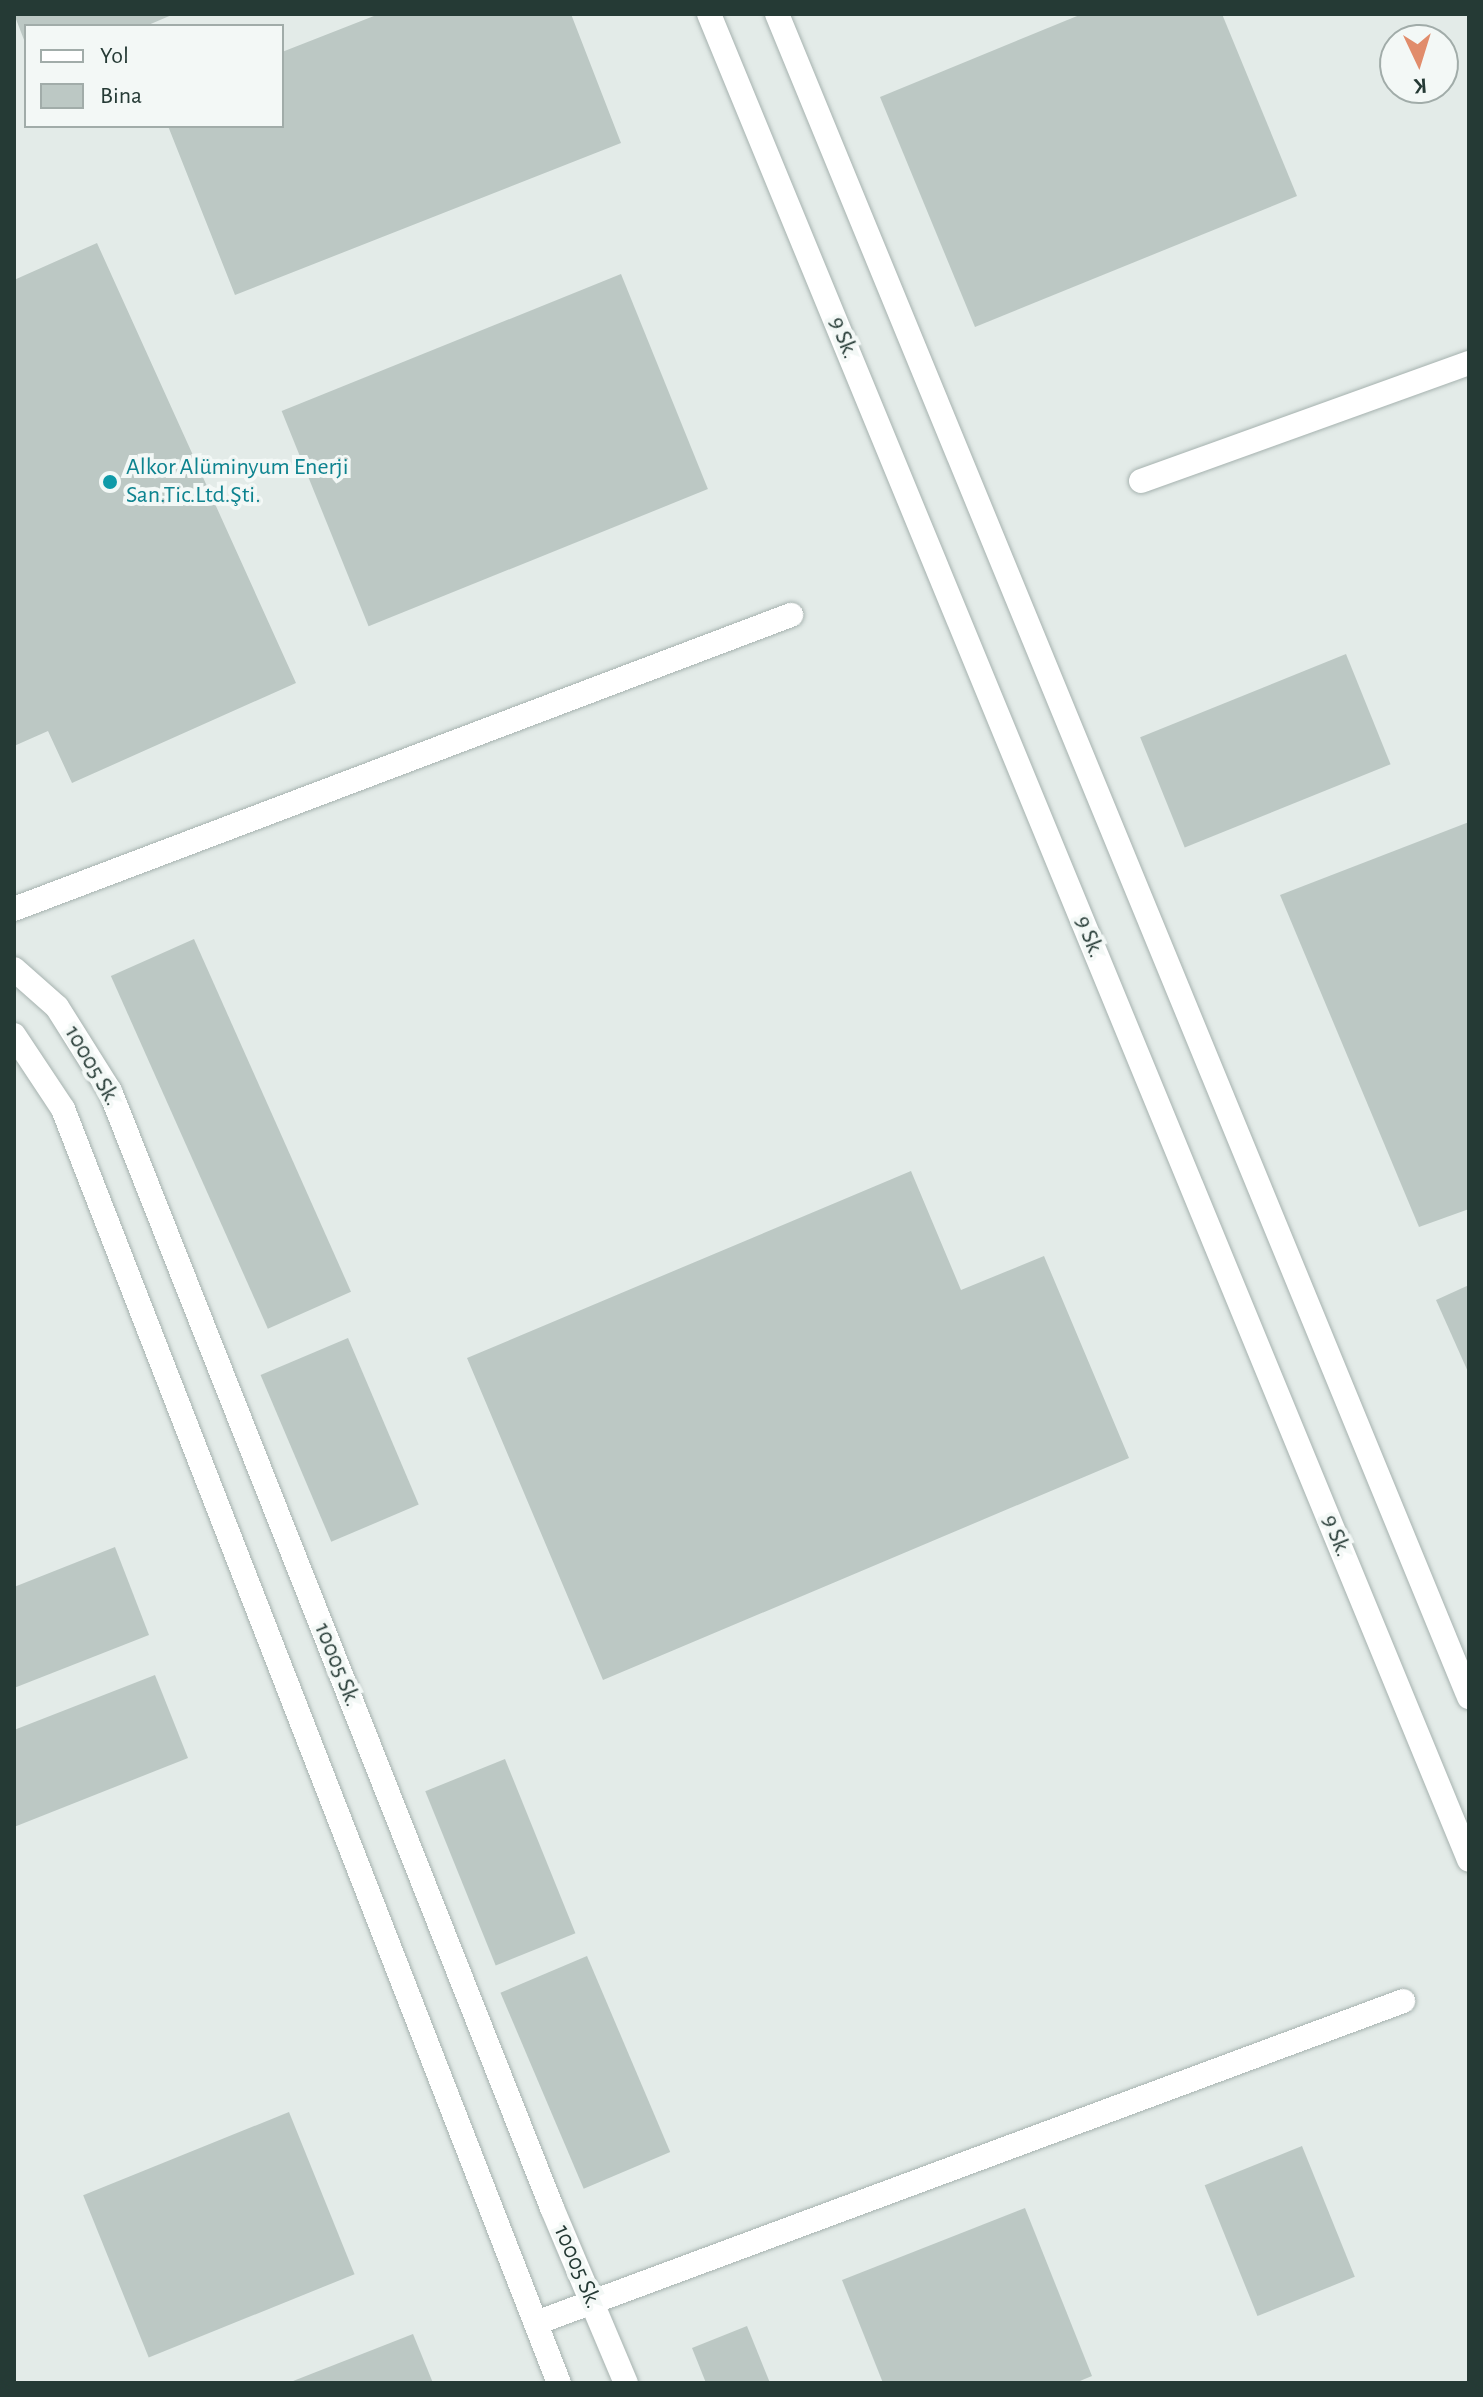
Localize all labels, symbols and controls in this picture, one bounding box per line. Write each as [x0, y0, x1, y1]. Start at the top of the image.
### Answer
legend [24, 24, 284, 128]
north arrow [1379, 24, 1459, 104]
text: Yol [100, 44, 129, 68]
text: K [1413, 75, 1428, 97]
text: Bina [100, 84, 142, 108]
street label: 9 Sk. [822, 313, 864, 363]
place label: Alkor Alüminyum Enerji San.Tic.Ltd.Şti. [126, 454, 348, 510]
marker: Alkor Alüminyum Enerji San.Tic.Ltd.Şti. [101, 473, 119, 491]
street label: 9 Sk. [1068, 912, 1110, 962]
street label: 10005 Sk. [58, 1021, 126, 1111]
street label: 9 Sk. [1315, 1511, 1357, 1561]
street label: 10005 Sk. [307, 1619, 367, 1711]
street label: 10005 Sk. [547, 2221, 607, 2313]

